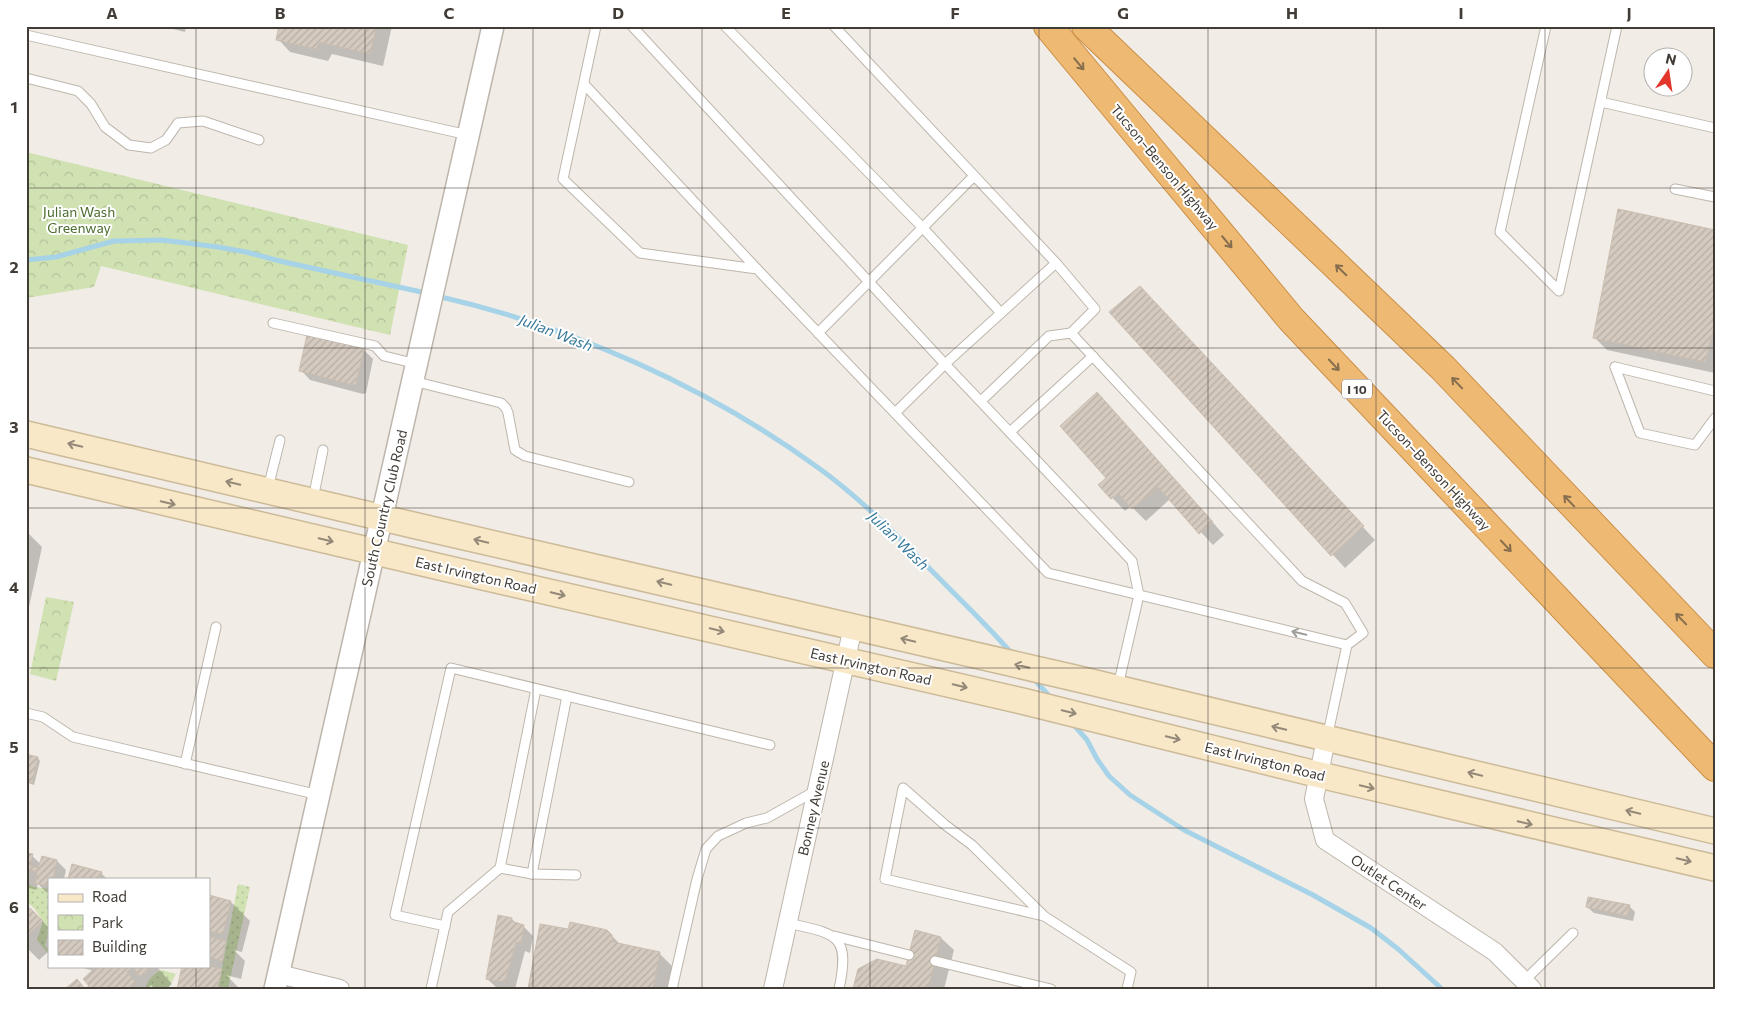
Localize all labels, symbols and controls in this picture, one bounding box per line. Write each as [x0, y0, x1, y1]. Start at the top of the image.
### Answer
text: A [106, 3, 118, 22]
text: B [275, 3, 286, 22]
text: C [444, 3, 455, 22]
text: D [612, 3, 624, 22]
text: E [781, 3, 791, 22]
text: F [950, 3, 960, 22]
text: G [1117, 3, 1129, 22]
text: H [1286, 3, 1298, 22]
text: I [1458, 3, 1464, 22]
text: J [1626, 3, 1632, 22]
north arrow [1644, 48, 1694, 98]
text: N [1664, 49, 1678, 68]
one-way arrow [1073, 57, 1084, 70]
text: 1 [10, 97, 18, 116]
street label: Tucson–Benson Highway [1108, 101, 1222, 233]
park label: Julian Wash Greenway [43, 203, 115, 236]
one-way arrow [1222, 236, 1233, 249]
text: 2 [9, 257, 19, 276]
one-way arrow [1334, 264, 1347, 276]
water label: Julian Wash [515, 309, 595, 354]
one-way arrow [1328, 358, 1340, 371]
one-way arrow [1451, 377, 1463, 389]
road number: I 10 [1342, 379, 1372, 398]
street label: Tucson–Benson Highway [1374, 406, 1494, 534]
text: 3 [9, 417, 19, 436]
street label: South Country Club Road [358, 428, 410, 588]
one-way arrow [67, 440, 83, 449]
one-way arrow [226, 478, 242, 487]
one-way arrow [1563, 495, 1575, 507]
one-way arrow [159, 499, 175, 508]
water label: Julian Wash [863, 505, 933, 573]
one-way arrow [318, 536, 334, 545]
one-way arrow [473, 536, 489, 545]
one-way arrow [1500, 540, 1512, 553]
street label: East Irvington Road [414, 553, 538, 597]
text: 4 [9, 577, 19, 596]
one-way arrow [657, 578, 673, 587]
one-way arrow [550, 590, 566, 599]
one-way arrow [1675, 612, 1687, 625]
one-way arrow [708, 626, 724, 635]
one-way arrow [1292, 628, 1308, 637]
one-way arrow [900, 635, 916, 644]
street label: East Irvington Road [809, 644, 933, 688]
one-way arrow [1015, 661, 1031, 670]
one-way arrow [952, 682, 968, 691]
one-way arrow [1061, 708, 1077, 717]
one-way arrow [1271, 723, 1287, 732]
one-way arrow [1165, 734, 1181, 743]
text: 5 [9, 737, 19, 756]
street label: East Irvington Road [1203, 738, 1327, 784]
street label: Bonney Avenue [794, 759, 832, 857]
one-way arrow [1468, 769, 1484, 779]
one-way arrow [1359, 783, 1375, 792]
one-way arrow [1626, 807, 1642, 816]
one-way arrow [1517, 819, 1533, 828]
street label: Outlet Center [1348, 850, 1431, 914]
one-way arrow [1675, 856, 1691, 865]
legend [48, 878, 210, 968]
text: Road [92, 887, 127, 905]
text: 6 [9, 897, 19, 916]
text: Park [92, 913, 123, 931]
text: Building [92, 937, 147, 955]

